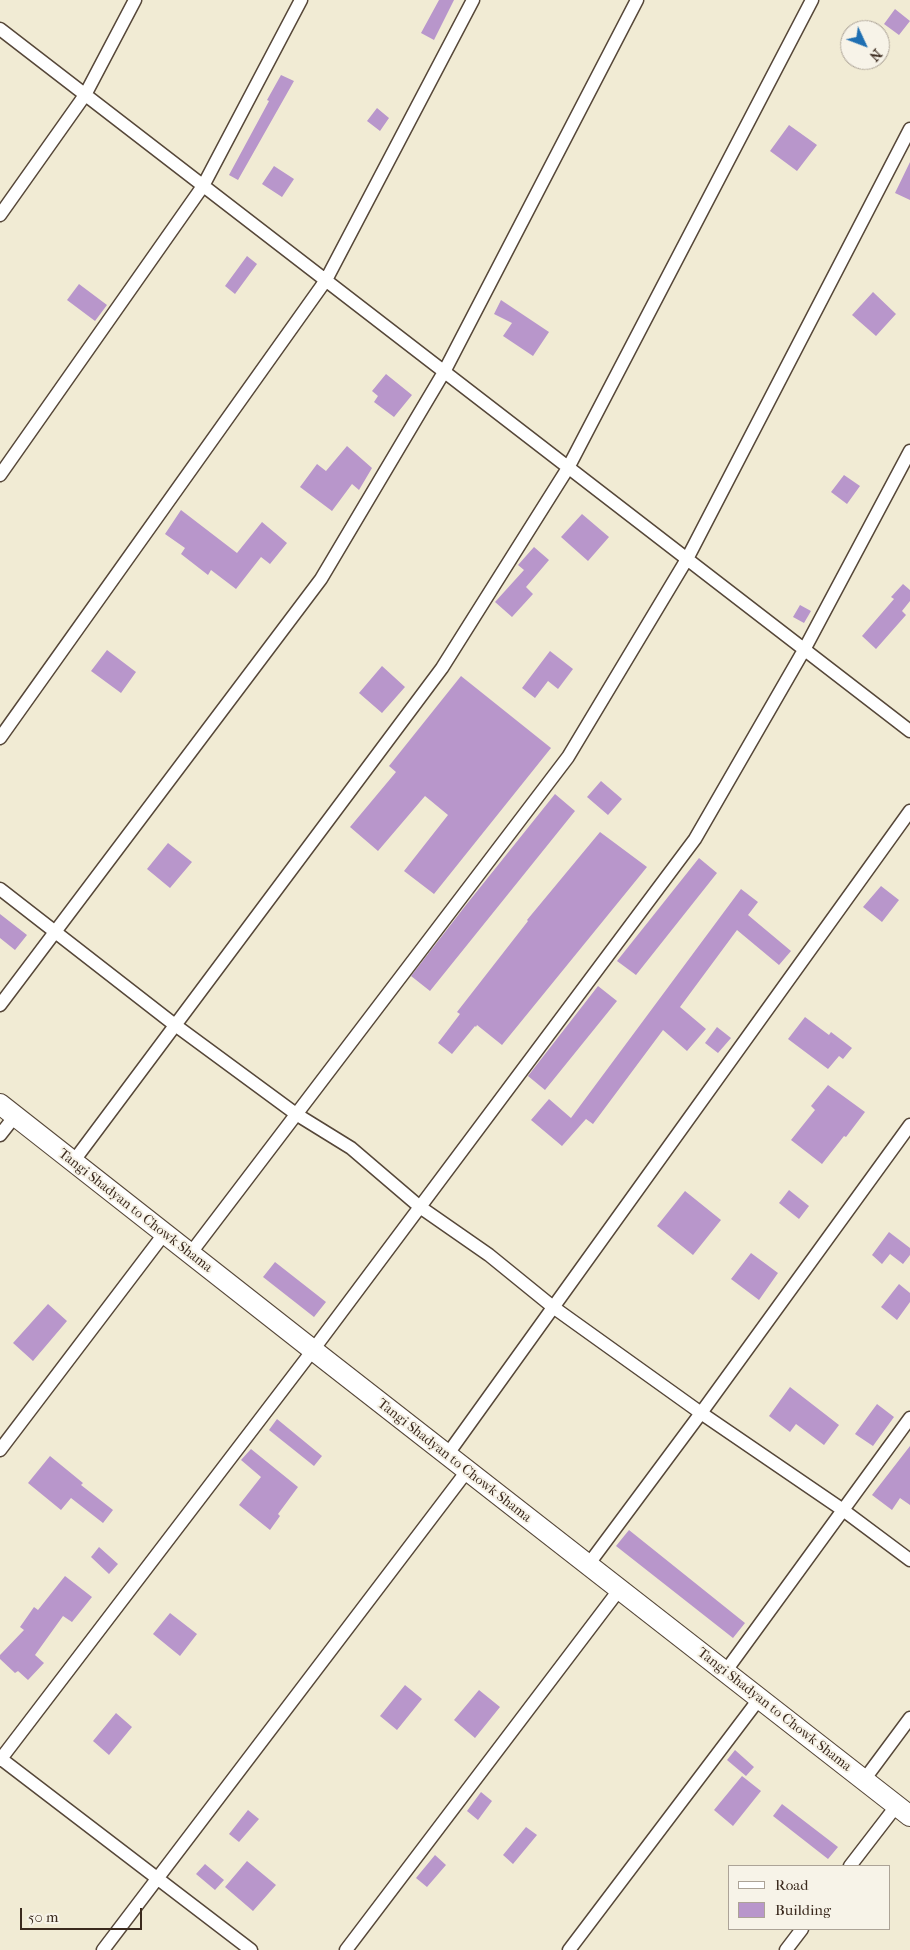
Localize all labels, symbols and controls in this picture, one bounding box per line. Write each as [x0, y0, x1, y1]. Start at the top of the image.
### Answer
north arrow [840, 20, 890, 70]
text: N [866, 45, 885, 65]
street label: Tangi Shadyan to Chowk Shama [55, 1146, 215, 1276]
street label: Tangi Shadyan to Chowk Shama [374, 1396, 534, 1526]
street label: Tangi Shadyan to Chowk Shama [694, 1645, 854, 1775]
legend [728, 1865, 890, 1930]
text: Road [775, 1876, 808, 1894]
scale bar [22, 1898, 145, 1930]
text: Building [775, 1901, 831, 1919]
text: 50 m [28, 1908, 58, 1926]

